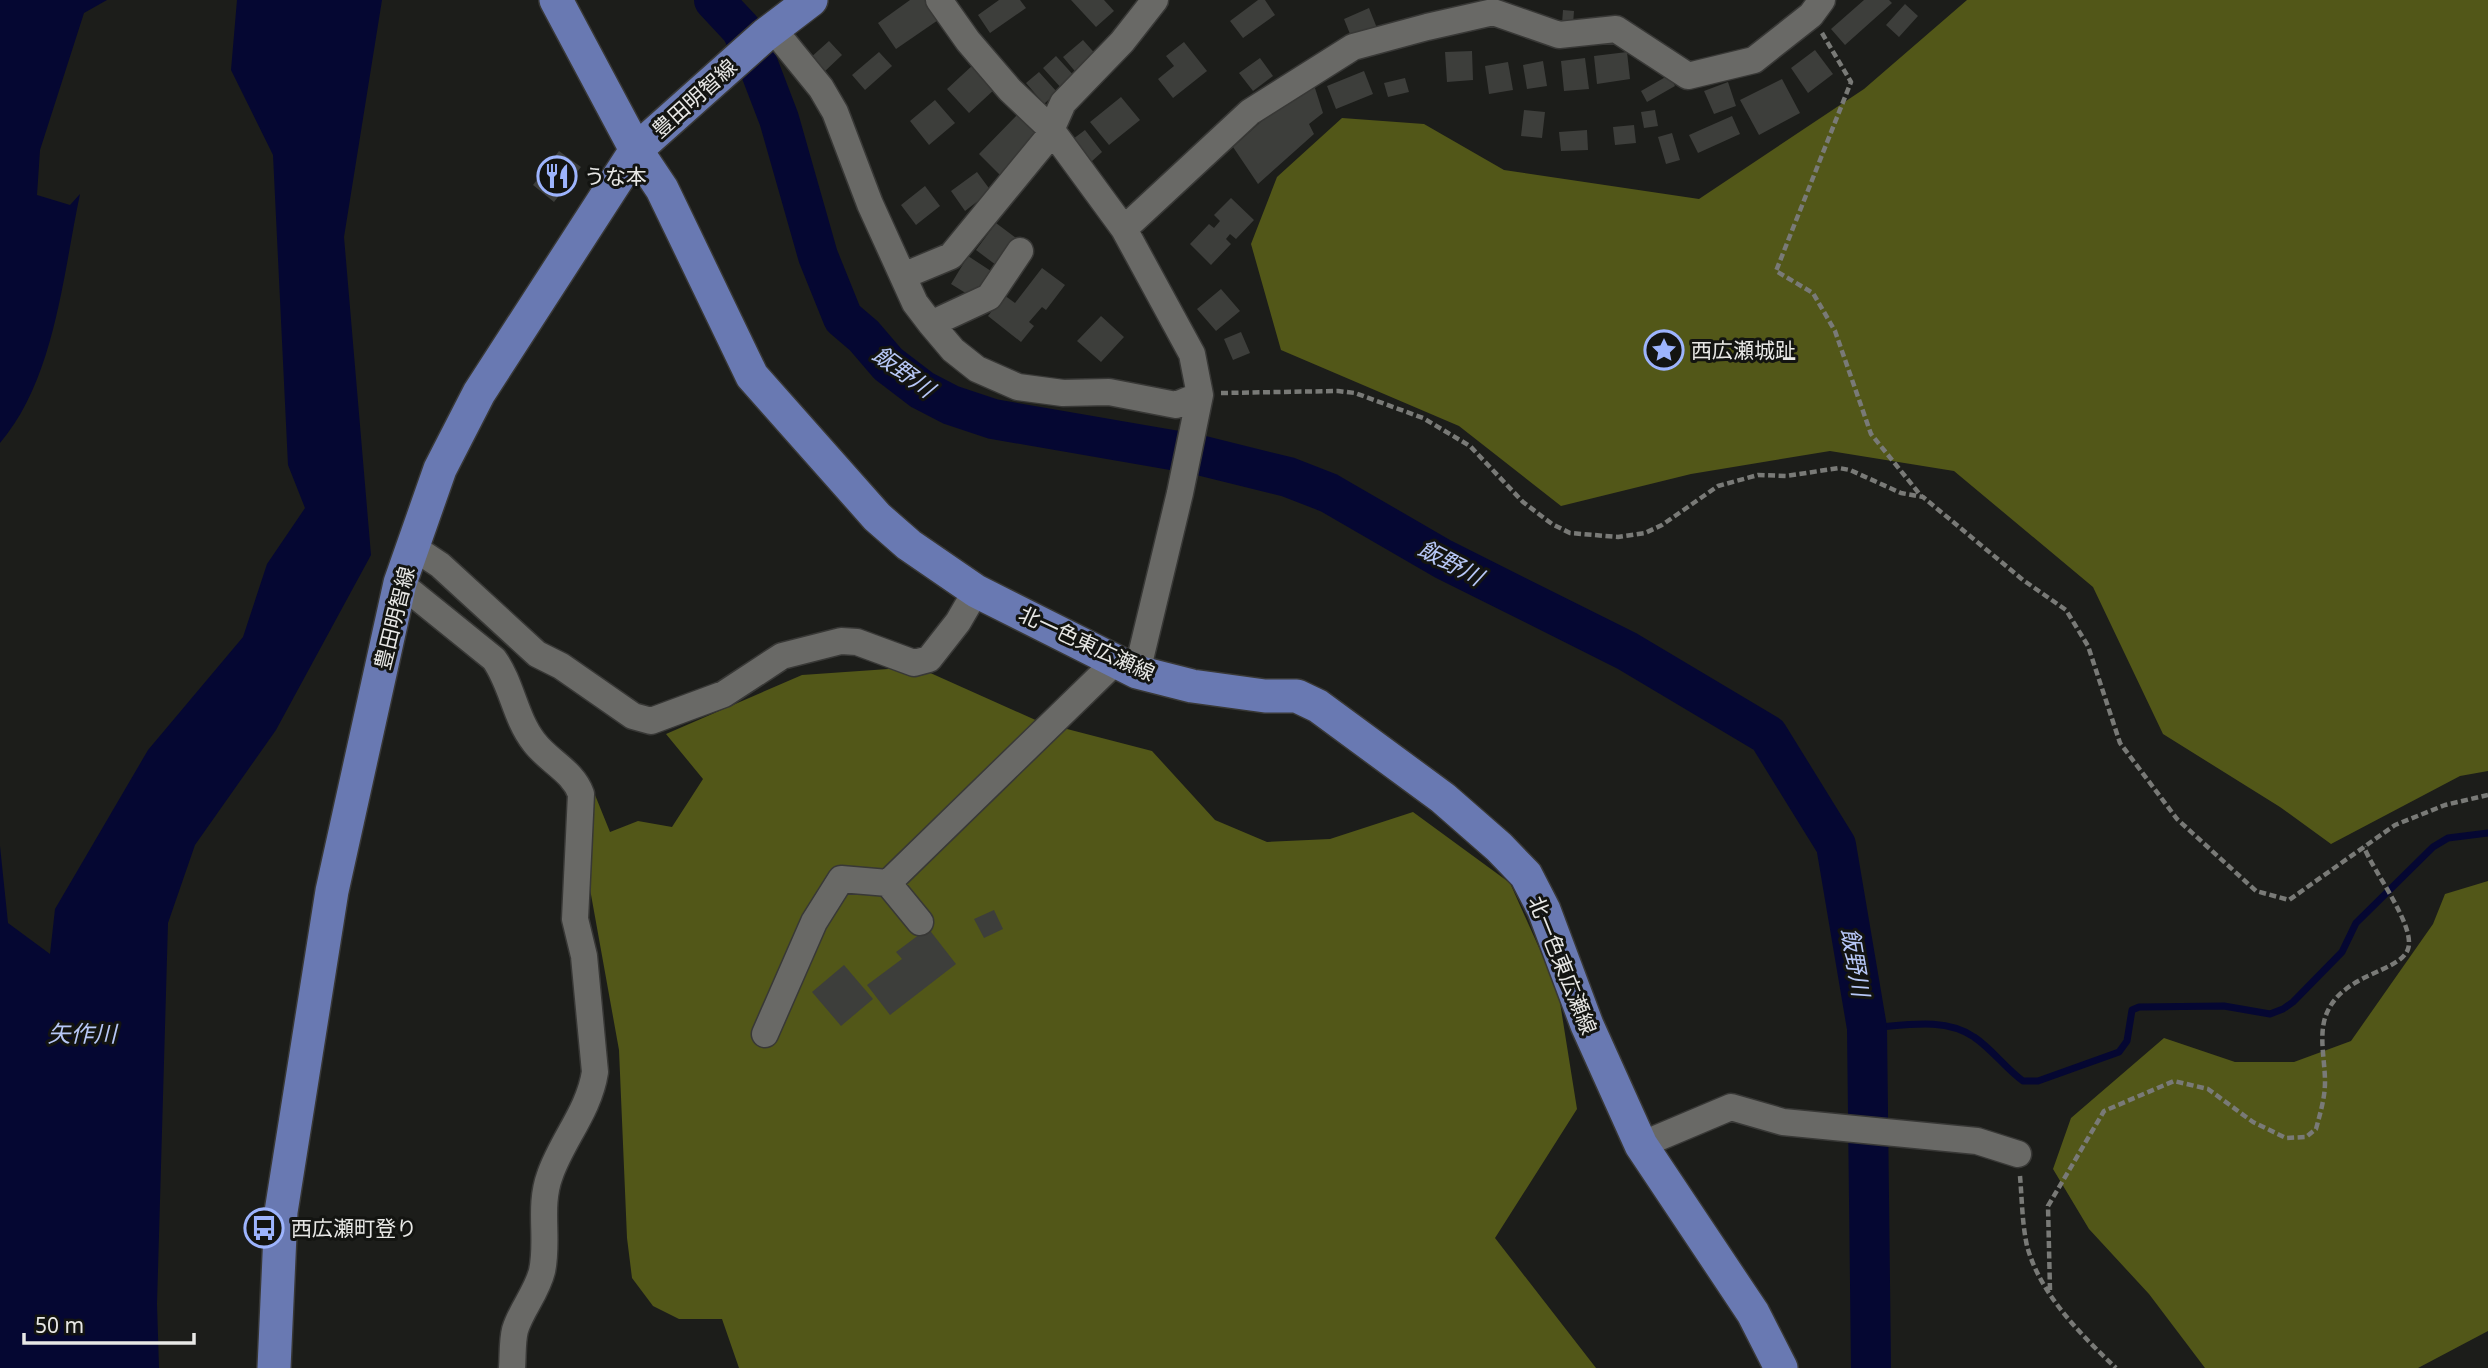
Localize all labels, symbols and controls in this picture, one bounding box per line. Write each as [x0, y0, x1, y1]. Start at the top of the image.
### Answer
street label: 豊田明智線 [646, 52, 742, 144]
restaurant icon: うな本 [536, 155, 578, 197]
place label: うな本 [584, 162, 647, 190]
place icon: 西広瀬城趾 [1643, 329, 1685, 371]
place label: 西広瀬城趾 [1691, 336, 1796, 364]
water label: 飯野川 [867, 338, 944, 406]
water label: 飯野川 [1413, 532, 1492, 594]
street label: 豊田明智線 [368, 564, 420, 672]
street label: 北一色東広瀬線 [1014, 599, 1160, 687]
street label: 北一色東広瀬線 [1522, 892, 1604, 1038]
water label: 飯野川 [1834, 925, 1878, 1002]
water label: 矢作川 [48, 1017, 120, 1049]
bus stop icon: 西広瀬町登り [243, 1207, 285, 1249]
place label: 西広瀬町登り [291, 1214, 417, 1242]
scale bar [24, 1302, 194, 1346]
text: 50 m [35, 1311, 84, 1339]

